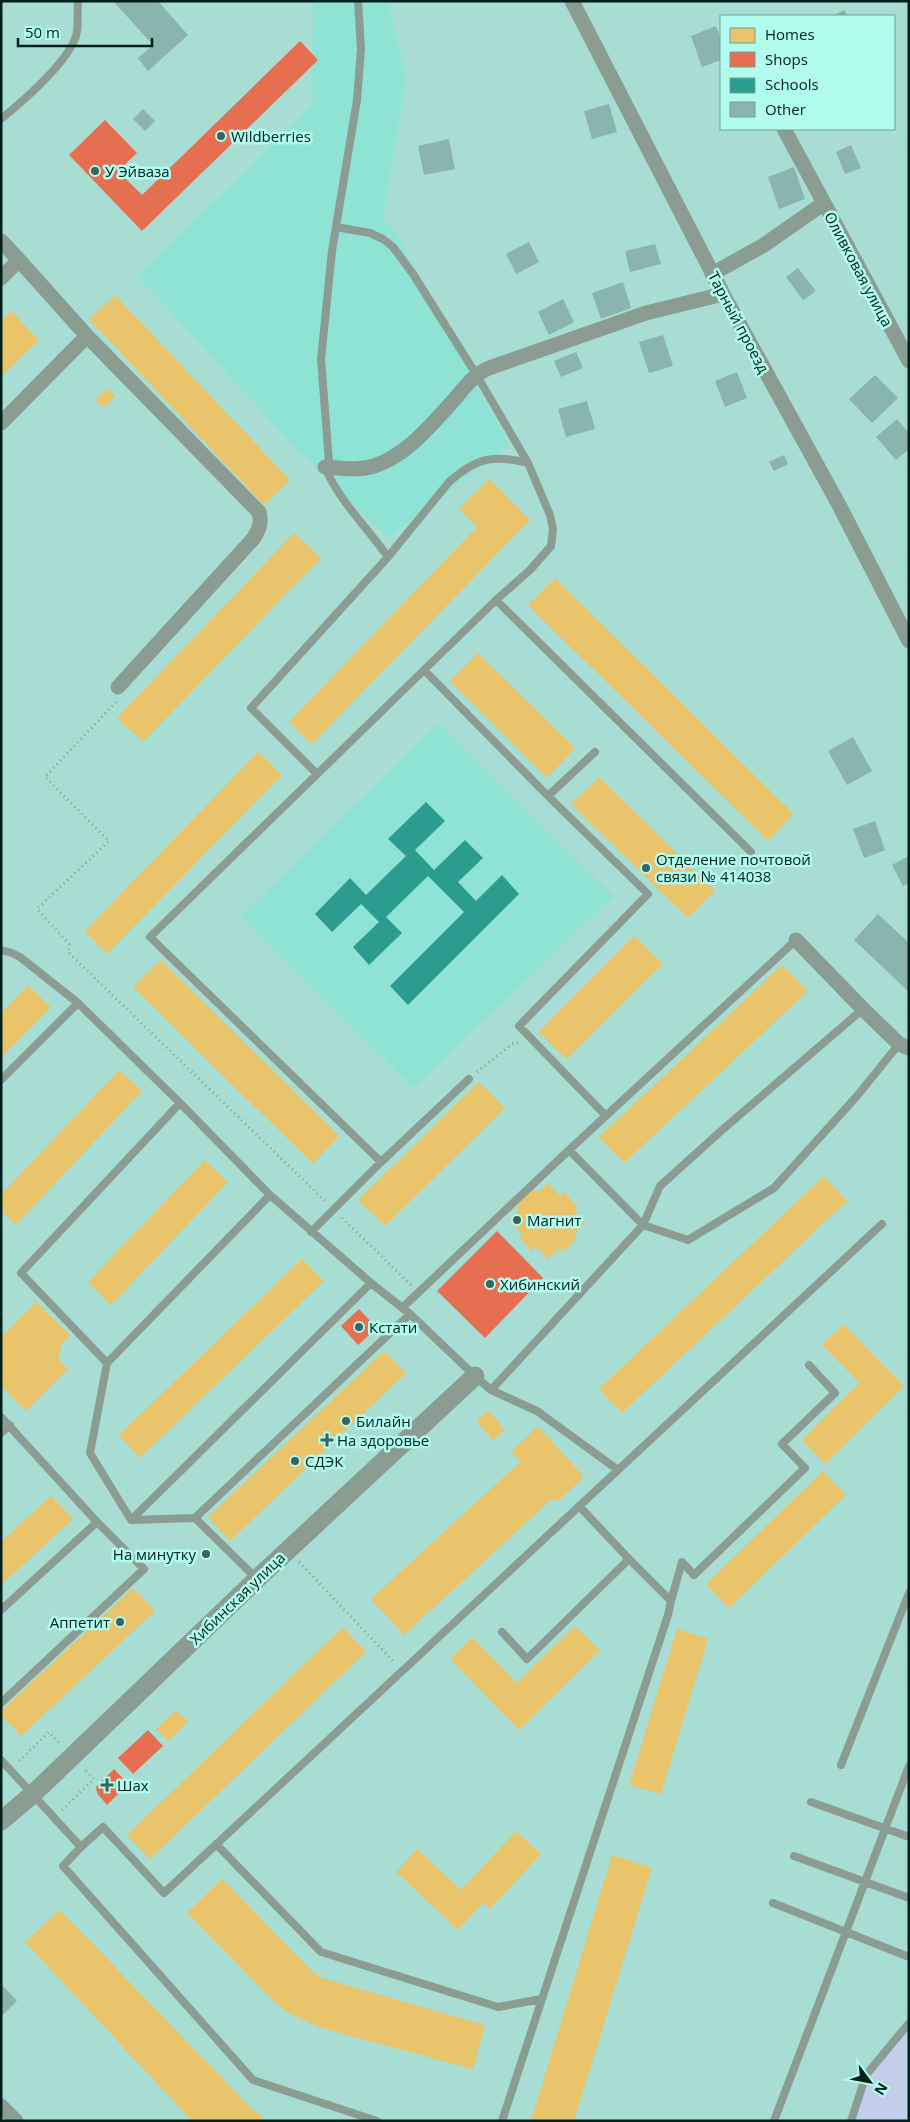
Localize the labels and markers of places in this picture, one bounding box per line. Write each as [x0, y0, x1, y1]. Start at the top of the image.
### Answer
place label: Wildberries [231, 126, 311, 146]
marker: Wildberries [215, 130, 227, 142]
place label: У Эйваза [105, 161, 170, 181]
marker: У Эйваза [89, 165, 101, 177]
place label: Отделение почтовой связи № 414038 [656, 849, 811, 886]
marker: Отделение почтовой связи № 414038 [640, 862, 652, 874]
place label: Магнит [527, 1210, 581, 1230]
marker: Магнит [511, 1214, 523, 1226]
place label: Хибинский [500, 1274, 580, 1294]
marker: Хибинский [484, 1278, 496, 1290]
place label: Кстати [369, 1317, 417, 1337]
marker: Кстати [353, 1321, 365, 1333]
place label: Билайн [356, 1411, 411, 1431]
marker: Билайн [340, 1415, 352, 1427]
place label: На здоровье [337, 1430, 429, 1450]
marker: На здоровье [321, 1434, 333, 1446]
place label: СДЭК [305, 1451, 344, 1471]
marker: СДЭК [289, 1455, 301, 1467]
place label: На минутку [113, 1544, 196, 1564]
marker: На минутку [200, 1548, 212, 1560]
place label: Аппетит [50, 1612, 110, 1632]
marker: Аппетит [114, 1616, 126, 1628]
place label: Шах [117, 1775, 149, 1795]
marker: Шах [101, 1779, 113, 1791]

